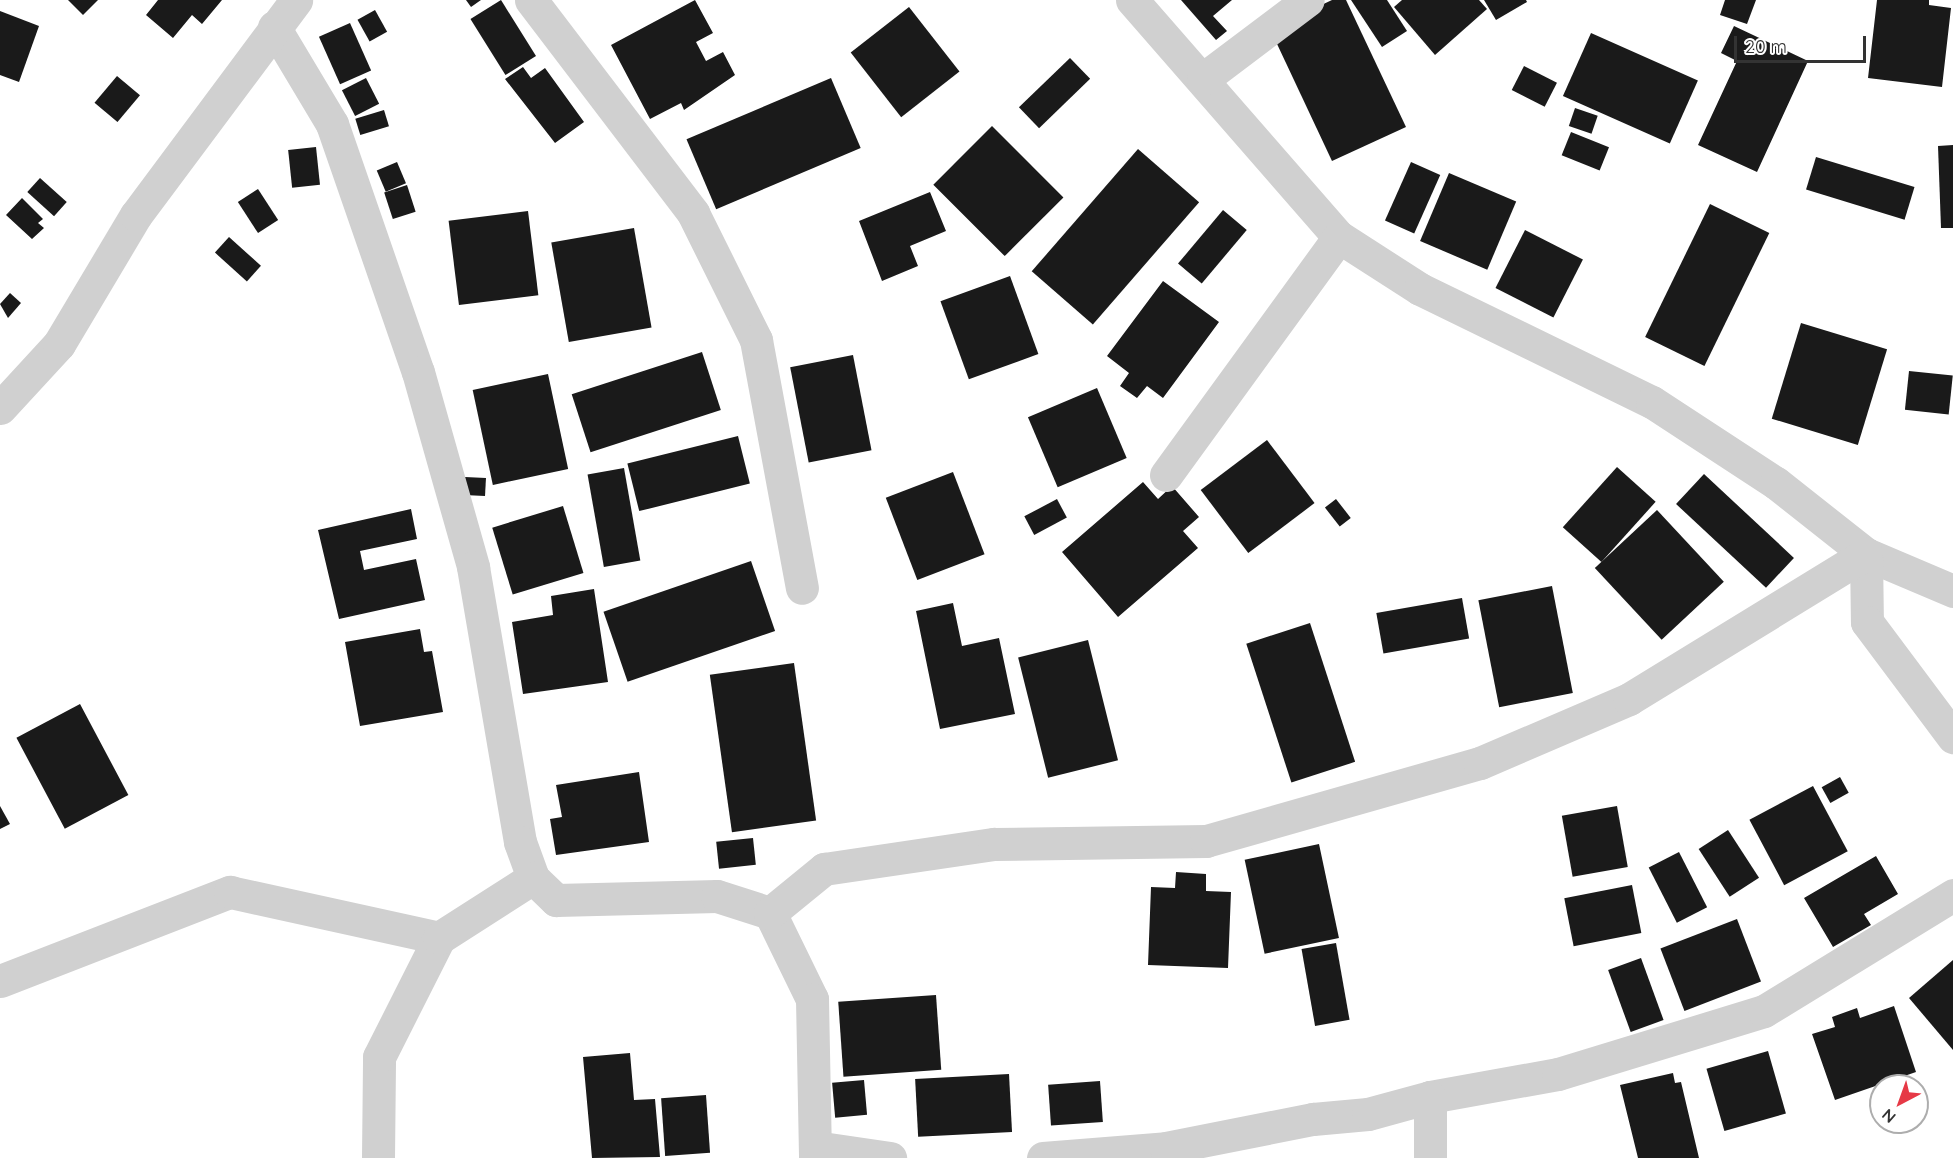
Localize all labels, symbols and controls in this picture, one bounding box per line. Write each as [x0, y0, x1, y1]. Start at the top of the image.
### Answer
scale bar [1737, 24, 1869, 62]
text: 20 m [1745, 35, 1787, 58]
north arrow [1869, 1074, 1929, 1134]
text: N [1878, 1105, 1900, 1127]

